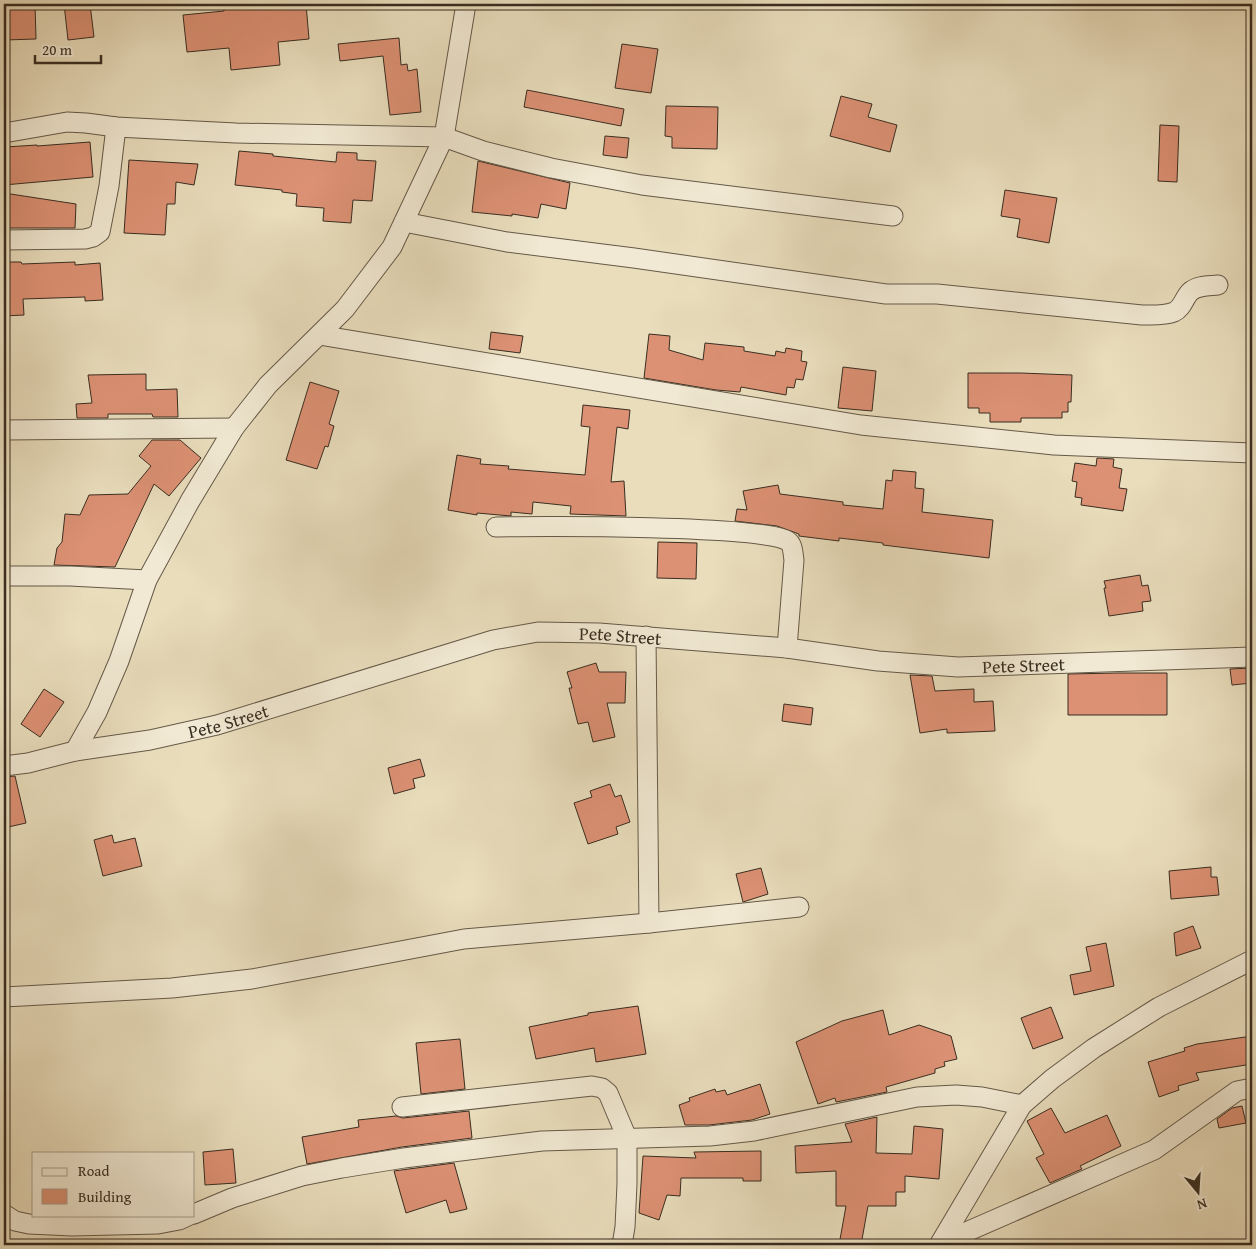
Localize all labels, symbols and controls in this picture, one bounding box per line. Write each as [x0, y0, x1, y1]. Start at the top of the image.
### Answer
scale bar [35, 32, 101, 64]
text: 20 m [42, 39, 73, 60]
street label: Pete Street [579, 619, 663, 651]
street label: Pete Street [982, 650, 1066, 680]
street label: Pete Street [185, 696, 272, 745]
legend [32, 1152, 195, 1216]
text: Road [78, 1160, 109, 1181]
north arrow [1174, 1166, 1224, 1216]
text: Building [78, 1186, 132, 1207]
text: N [1194, 1193, 1210, 1216]

